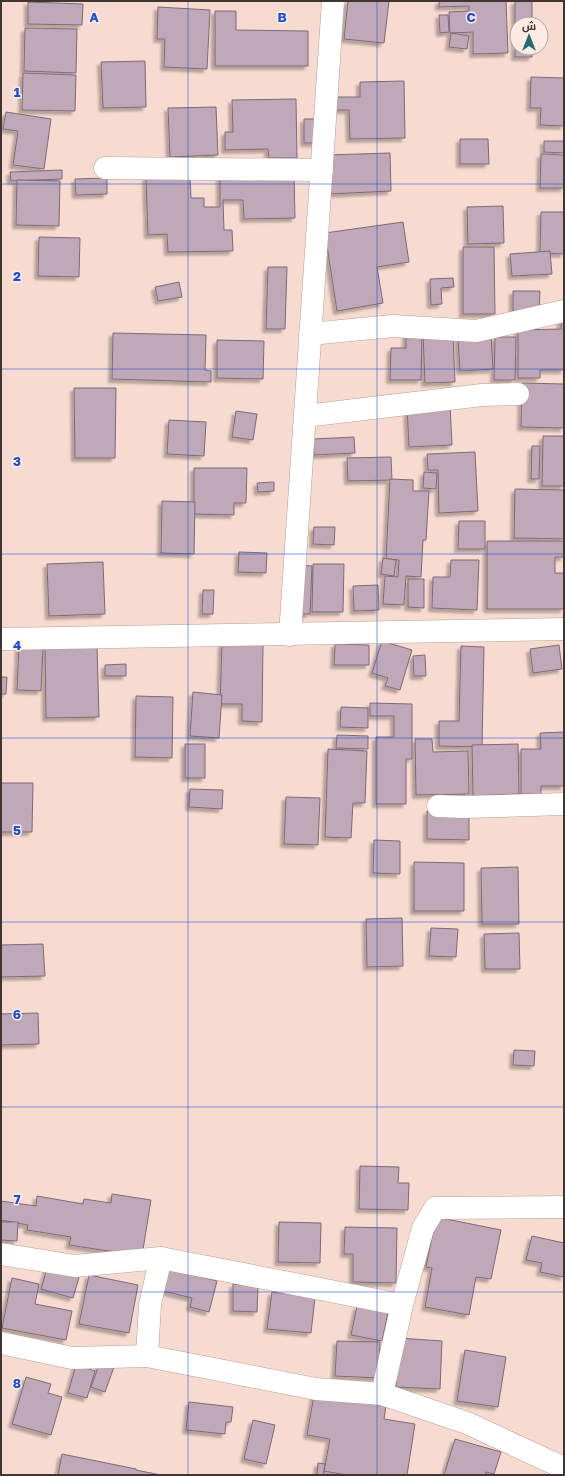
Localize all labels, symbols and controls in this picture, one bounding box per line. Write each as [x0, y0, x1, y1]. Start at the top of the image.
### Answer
text: A [89, 9, 99, 25]
text: B [277, 9, 287, 25]
text: C [466, 9, 476, 25]
north arrow [509, 16, 549, 56]
text: ش [522, 19, 536, 33]
text: 1 [14, 84, 21, 100]
text: 2 [13, 268, 21, 284]
text: 3 [13, 453, 21, 469]
text: 4 [13, 637, 21, 653]
text: 5 [13, 822, 21, 838]
text: 6 [13, 1006, 21, 1022]
text: 7 [13, 1191, 21, 1207]
text: 8 [13, 1375, 21, 1391]

